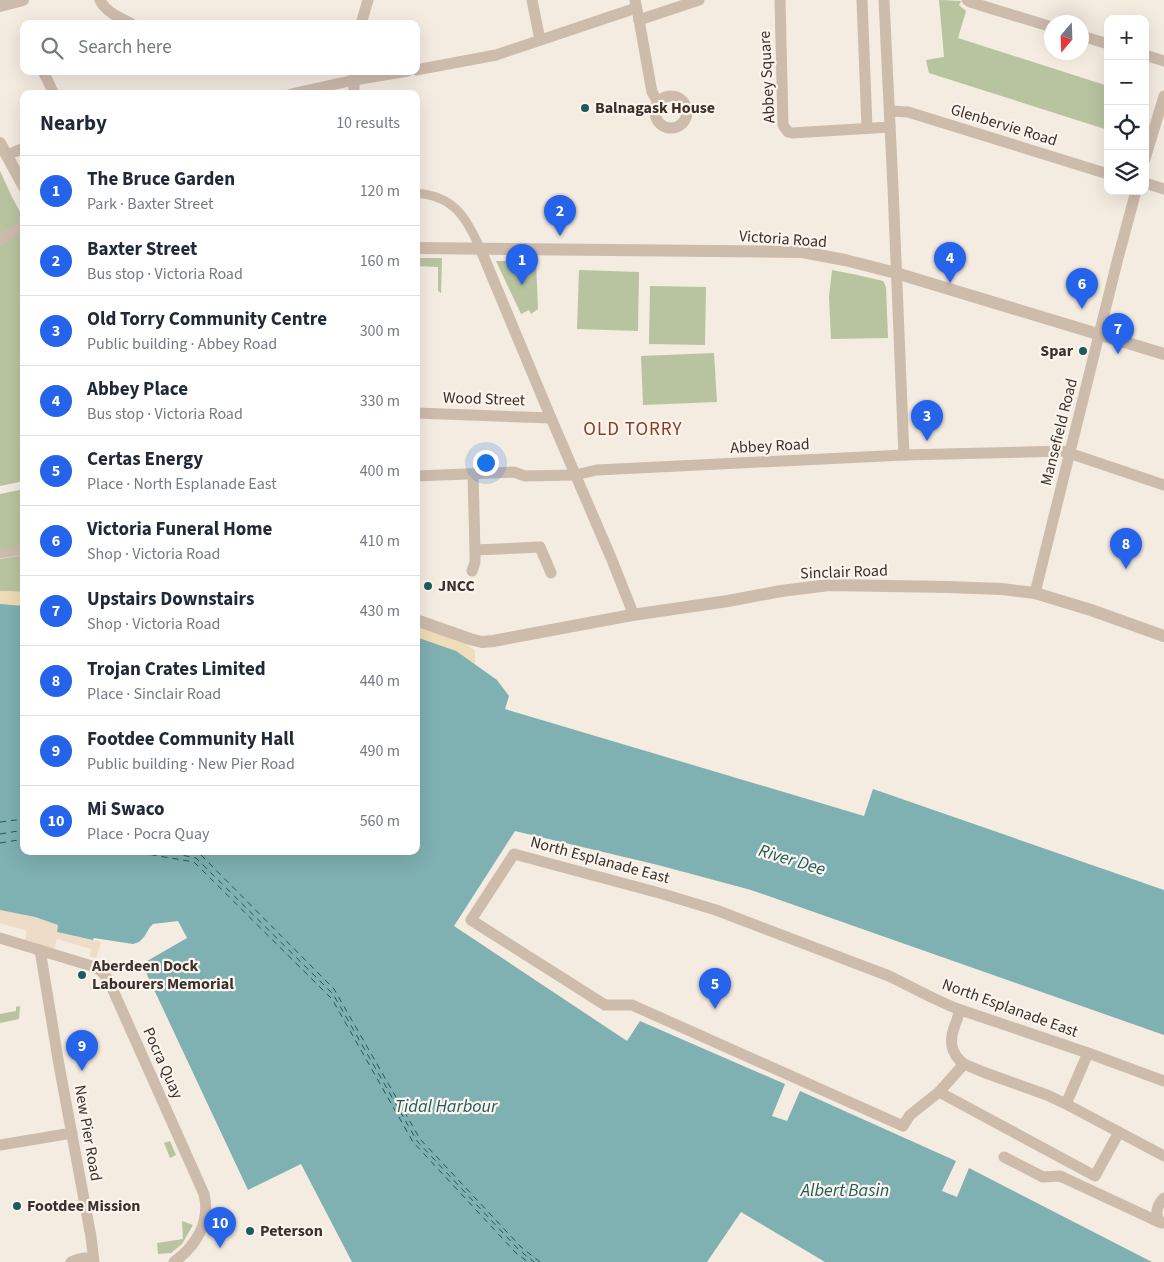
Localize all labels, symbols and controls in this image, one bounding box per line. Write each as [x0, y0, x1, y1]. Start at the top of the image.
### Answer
north arrow [1044, 15, 1089, 60]
map controls [1104, 15, 1149, 195]
button: + [1104, 15, 1149, 60]
search box [20, 20, 420, 75]
street label: Abbey Square [754, 30, 780, 124]
icon: search [38, 34, 66, 62]
text: Search here [78, 34, 172, 61]
button: − [1104, 60, 1149, 105]
place label: Balnagask House [595, 97, 715, 119]
street label: Glenbervie Road [948, 98, 1060, 152]
marker: Balnagask House [579, 102, 591, 114]
button: locate [1104, 105, 1149, 150]
text: Nearby [40, 108, 107, 138]
text: 10 results [336, 112, 400, 134]
button: layers [1104, 150, 1149, 195]
text: The Bruce Garden [87, 166, 235, 193]
text: 1 [52, 180, 60, 202]
text: 120 m [360, 180, 400, 202]
text: Park · Baxter Street [87, 193, 214, 215]
pin: 2 [544, 195, 576, 236]
street label: Victoria Road [738, 225, 828, 253]
text: Baxter Street [87, 236, 197, 263]
pin: 4 [934, 242, 966, 283]
pin: 1 [506, 244, 538, 285]
text: 2 [52, 250, 60, 272]
text: 160 m [360, 250, 400, 272]
text: Bus stop · Victoria Road [87, 263, 243, 285]
pin: 6 [1066, 268, 1098, 309]
text: Old Torry Community Centre [87, 306, 327, 333]
pin: 7 [1102, 313, 1134, 354]
text: 3 [52, 320, 60, 342]
text: 300 m [360, 320, 400, 342]
text: Public building · Abbey Road [87, 333, 277, 355]
place label: Spar [1040, 340, 1074, 362]
marker: Spar [1077, 345, 1089, 357]
text: Abbey Place [87, 376, 188, 403]
street label: Mansefield Road [1035, 376, 1083, 488]
street label: Wood Street [443, 387, 526, 411]
text: 4 [52, 390, 60, 412]
text: 330 m [360, 390, 400, 412]
pin: 3 [911, 400, 943, 441]
text: Bus stop · Victoria Road [87, 403, 243, 425]
district label: OLD TORRY [583, 416, 683, 443]
street label: Abbey Road [730, 433, 810, 459]
text: Certas Energy [87, 446, 203, 473]
your location [473, 450, 499, 476]
text: 5 [52, 460, 60, 482]
text: 400 m [360, 460, 400, 482]
text: Place · North Esplanade East [87, 473, 277, 495]
text: Victoria Funeral Home [87, 516, 272, 543]
pin: 8 [1110, 528, 1142, 569]
text: 6 [52, 530, 60, 552]
text: 410 m [360, 530, 400, 552]
text: Shop · Victoria Road [87, 543, 220, 565]
street label: Sinclair Road [800, 559, 888, 585]
place label: JNCC [438, 575, 475, 597]
marker: JNCC [422, 580, 434, 592]
text: Upstairs Downstairs [87, 586, 254, 613]
text: 7 [52, 600, 60, 622]
text: 430 m [360, 600, 400, 622]
text: Shop · Victoria Road [87, 613, 220, 635]
text: Trojan Crates Limited [87, 656, 266, 683]
text: 8 [52, 670, 60, 692]
text: 440 m [360, 670, 400, 692]
text: Place · Sinclair Road [87, 683, 221, 705]
text: Footdee Community Hall [87, 726, 294, 753]
text: 9 [52, 740, 60, 762]
text: 490 m [360, 740, 400, 762]
text: Public building · New Pier Road [87, 753, 295, 775]
text: Mi Swaco [87, 796, 165, 823]
text: 10 [48, 810, 64, 832]
text: 560 m [360, 810, 400, 832]
text: Place · Pocra Quay [87, 823, 209, 845]
street label: North Esplanade East [528, 831, 673, 889]
water label: River Dee [756, 838, 829, 882]
place label: Aberdeen Dock Labourers Memorial [91, 955, 234, 995]
pin: 5 [699, 968, 731, 1009]
marker: Aberdeen Dock Labourers Memorial [76, 969, 88, 981]
street label: North Esplanade East [939, 973, 1082, 1043]
street label: Pocra Quay [138, 1024, 189, 1103]
pin: 9 [66, 1030, 98, 1071]
street label: New Pier Road [69, 1083, 107, 1183]
water label: Tidal Harbour [395, 1094, 498, 1119]
water label: Albert Basin [800, 1178, 889, 1203]
place label: Footdee Mission [27, 1195, 140, 1217]
marker: Footdee Mission [11, 1200, 23, 1212]
pin: 10 [204, 1207, 236, 1248]
place label: Peterson [260, 1220, 323, 1242]
marker: Peterson [244, 1225, 256, 1237]

